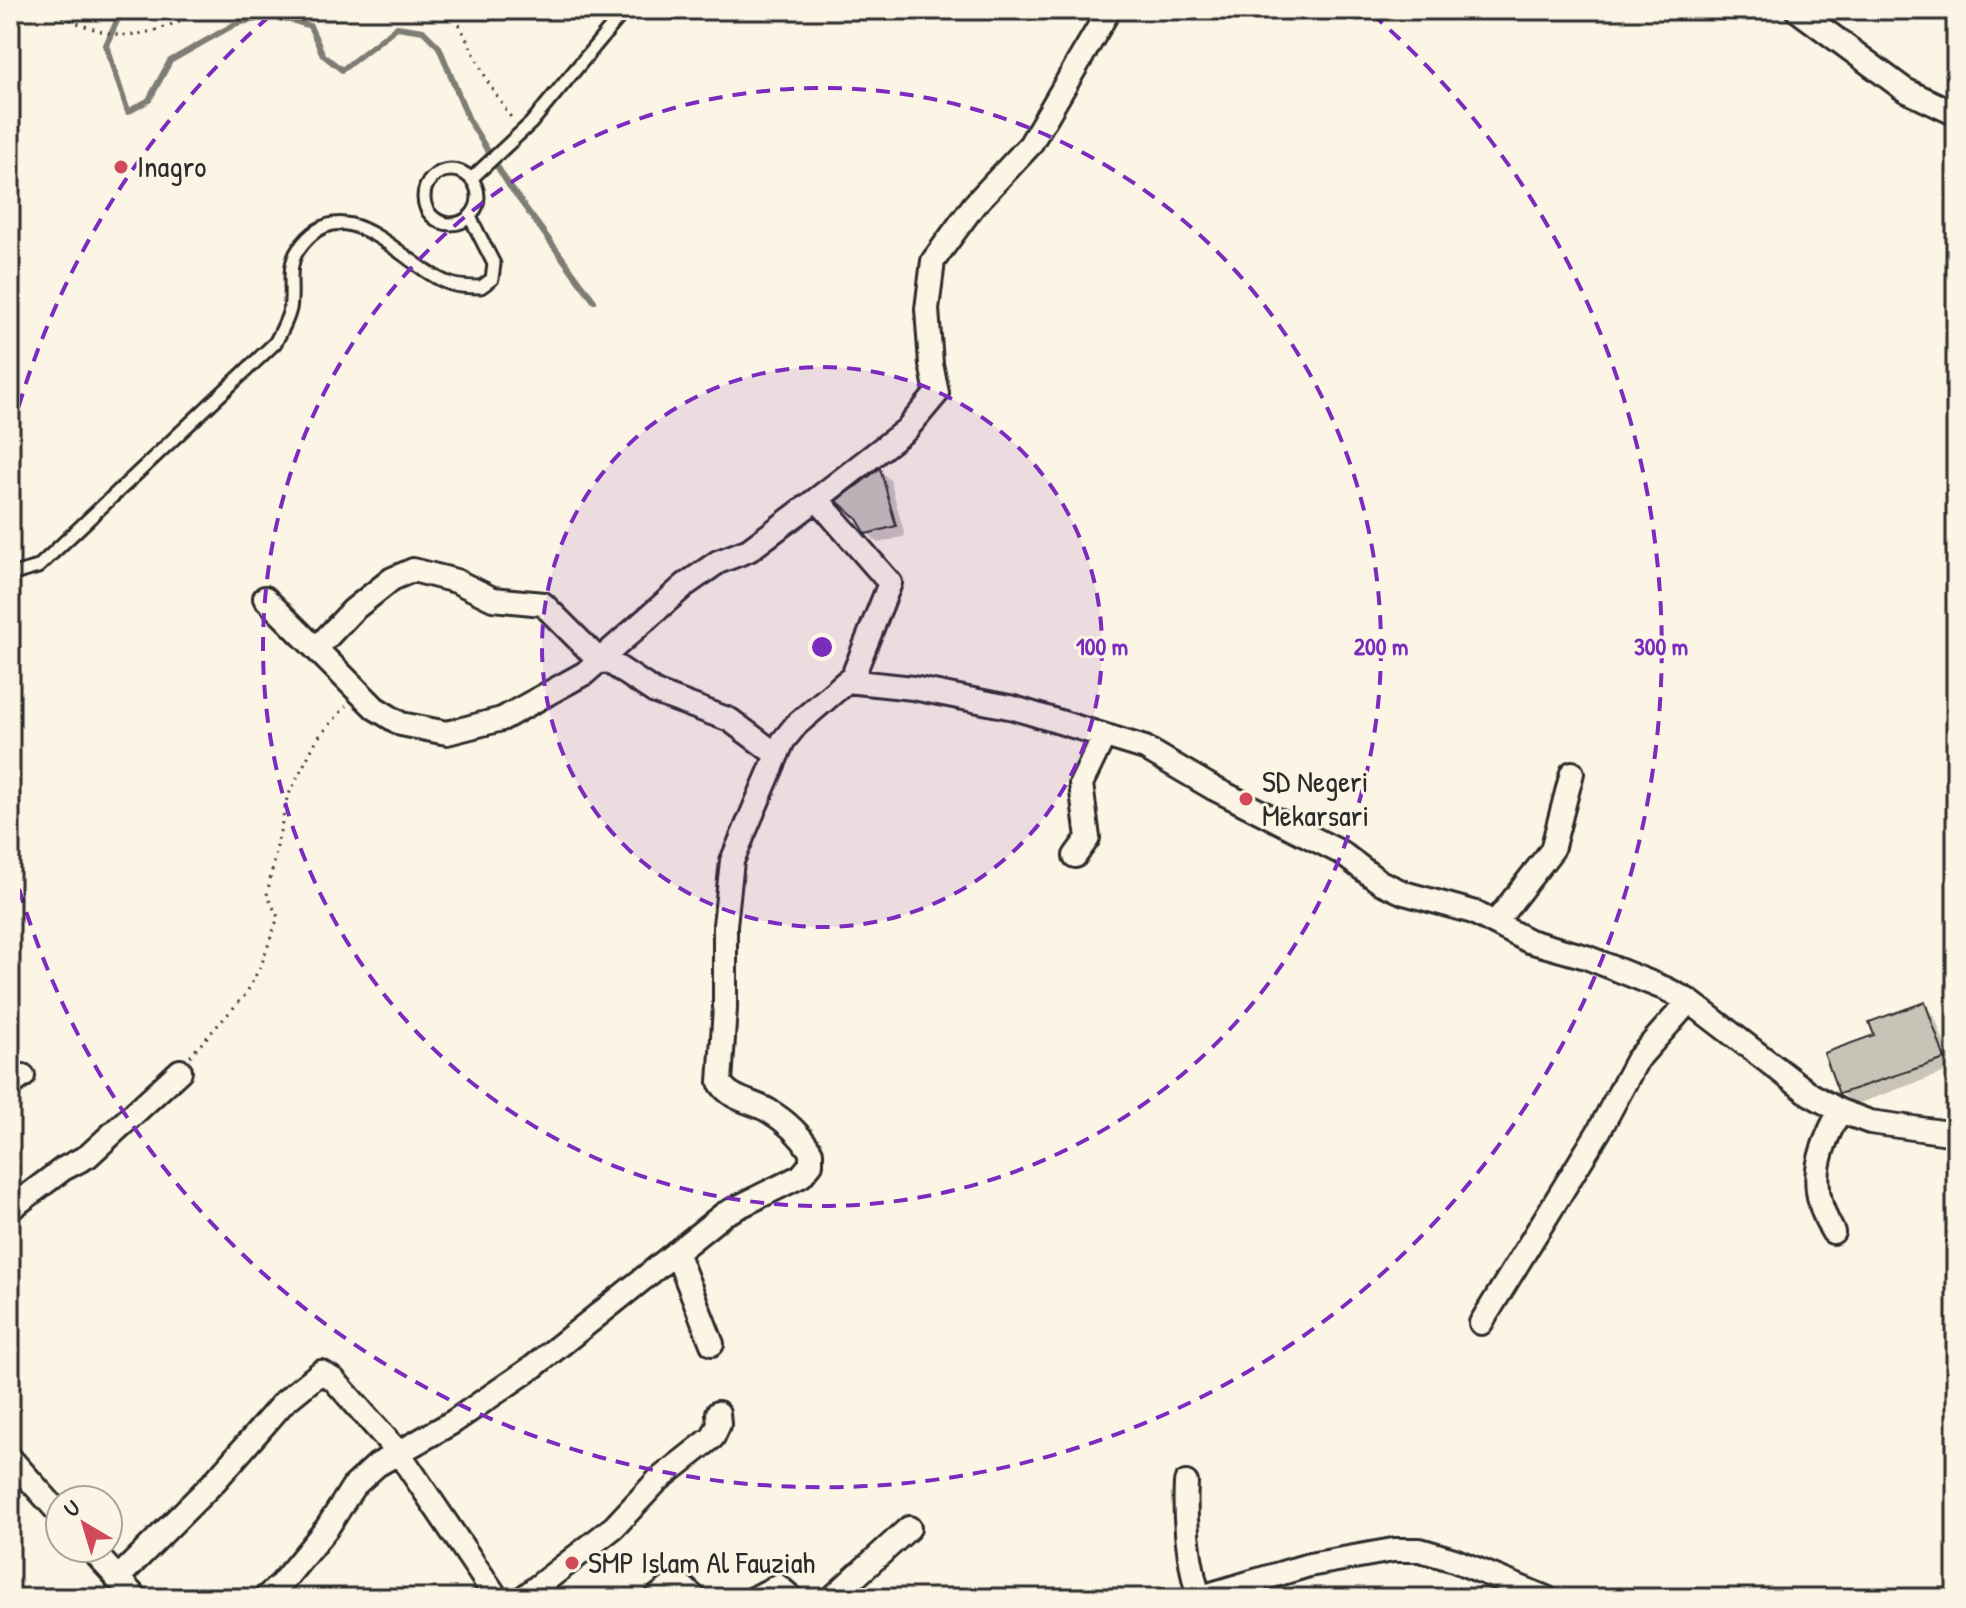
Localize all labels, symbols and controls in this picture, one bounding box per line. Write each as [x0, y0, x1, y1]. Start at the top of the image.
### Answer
place label: Inagro [137, 146, 206, 186]
marker: Inagro [112, 158, 130, 176]
text: 100 m [1076, 630, 1128, 662]
text: 200 m [1354, 630, 1408, 662]
text: 300 m [1634, 630, 1688, 662]
centre of rings [808, 633, 836, 661]
place label: SD Negeri Mekarsari [1262, 761, 1369, 835]
marker: SD Negeri Mekarsari [1237, 790, 1255, 808]
north arrow [44, 1484, 124, 1564]
text: U [58, 1493, 86, 1524]
place label: SMP Islam Al Fauziah [588, 1542, 815, 1582]
marker: SMP Islam Al Fauziah [563, 1554, 581, 1572]

